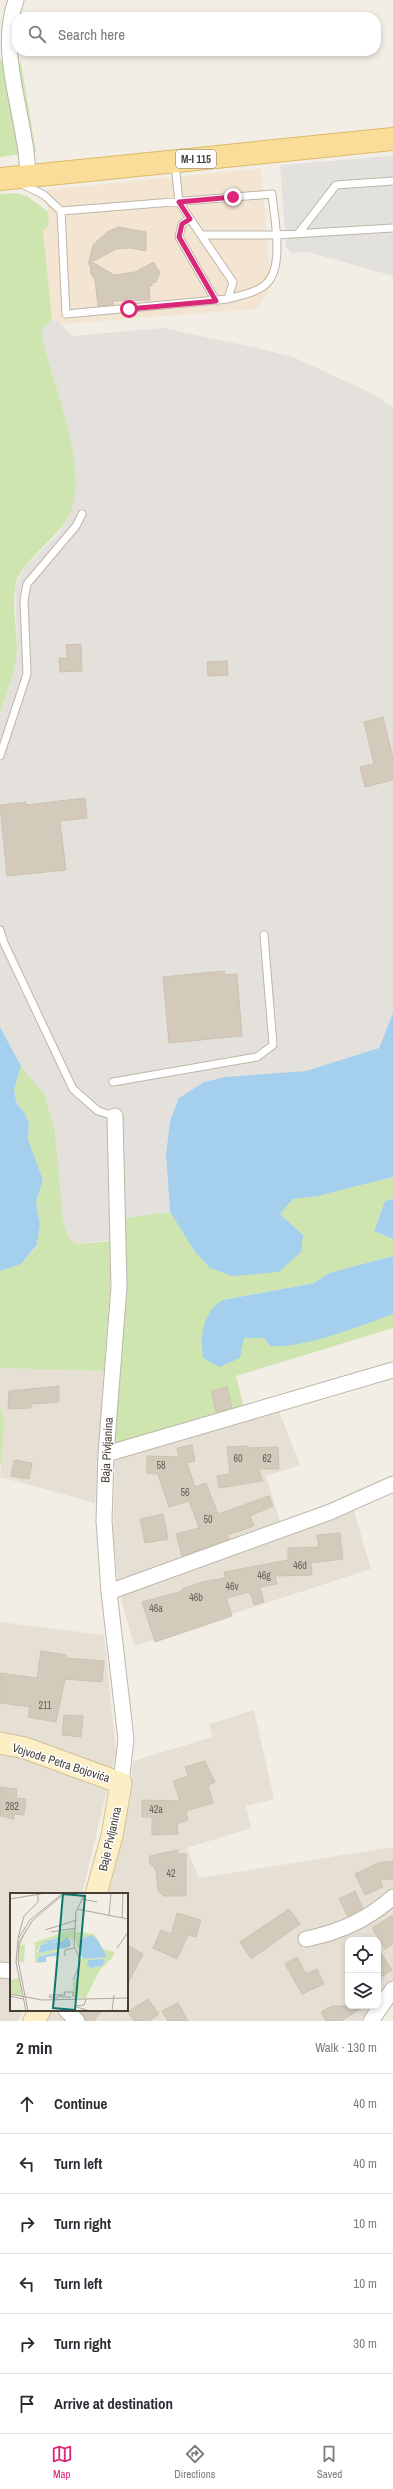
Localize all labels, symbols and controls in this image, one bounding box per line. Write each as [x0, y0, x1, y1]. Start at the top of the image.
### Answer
search box [12, 12, 381, 56]
icon: search [26, 23, 48, 45]
text: Search here [58, 24, 125, 45]
road number: M-I 115 [176, 150, 216, 168]
route end [224, 188, 242, 206]
route start [120, 300, 138, 318]
street label: Baja Pivljanina [97, 1416, 117, 1483]
house number: 60 [233, 1452, 243, 1465]
house number: 62 [262, 1452, 272, 1465]
house number: 58 [156, 1459, 166, 1472]
house number: 56 [180, 1486, 190, 1499]
house number: 50 [203, 1513, 213, 1526]
house number: 46d [293, 1559, 307, 1572]
house number: 46g [257, 1569, 271, 1582]
house number: 46v [225, 1580, 240, 1593]
house number: 46b [189, 1591, 203, 1604]
house number: 46a [149, 1602, 163, 1615]
house number: 211 [38, 1699, 52, 1712]
street label: Vojvode Petra Bojovića [10, 1740, 112, 1786]
house number: 282 [5, 1800, 19, 1813]
house number: 42a [149, 1803, 163, 1816]
street label: Baje Pivljanina [95, 1805, 125, 1873]
house number: 42 [166, 1867, 176, 1880]
inset map [10, 1893, 128, 2011]
map controls [345, 1937, 381, 2009]
button: locate [345, 1937, 381, 1973]
button: layers [345, 1973, 381, 2009]
text: 2 min [16, 2036, 52, 2059]
text: Walk · 130 m [315, 2039, 377, 2056]
icon: ahead [16, 2093, 38, 2115]
text: Continue [54, 2093, 107, 2114]
text: 40 m [353, 2095, 377, 2112]
icon: left [16, 2153, 38, 2175]
text: Turn left [54, 2153, 102, 2174]
text: 40 m [353, 2155, 377, 2172]
icon: right [16, 2213, 38, 2235]
text: Turn right [54, 2213, 111, 2234]
text: 10 m [353, 2215, 377, 2232]
icon: left [16, 2273, 38, 2295]
text: Turn left [54, 2273, 102, 2294]
text: 10 m [353, 2275, 377, 2292]
icon: right [16, 2333, 38, 2355]
text: Turn right [54, 2333, 111, 2354]
text: 30 m [353, 2335, 377, 2352]
icon: arrive [16, 2393, 38, 2415]
text: Arrive at destination [54, 2393, 173, 2414]
tab: Map [51, 2443, 73, 2481]
tab: Directions [174, 2443, 215, 2481]
tab: Saved [317, 2443, 342, 2481]

